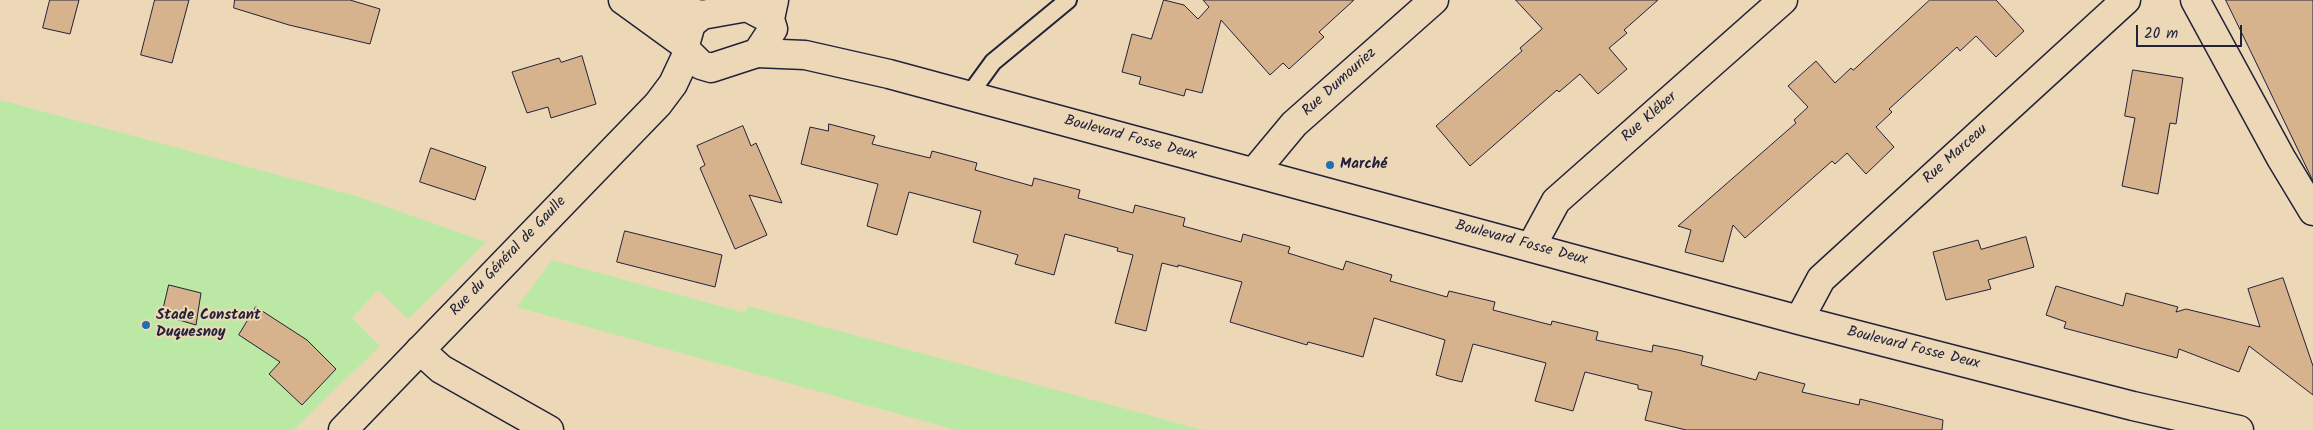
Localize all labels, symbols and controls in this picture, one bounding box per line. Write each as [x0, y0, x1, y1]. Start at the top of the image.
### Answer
scale bar [2138, 15, 2244, 47]
text: 20 m [2144, 22, 2178, 46]
street label: Rue Dumouriez [1299, 45, 1381, 121]
street label: Rue Kléber [1619, 89, 1681, 147]
street label: Boulevard Fosse Deux [1062, 113, 1198, 165]
street label: Rue Marceau [1920, 121, 1992, 189]
place label: Marché [1340, 156, 1387, 174]
marker: Marché [1324, 159, 1336, 171]
street label: Rue du Général de Gaulle [447, 193, 571, 321]
street label: Boulevard Fosse Deux [1453, 218, 1589, 270]
place label: Stade Constant Duquesnoy [156, 307, 261, 342]
marker: Stade Constant Duquesnoy [140, 319, 152, 331]
street label: Boulevard Fosse Deux [1845, 324, 1981, 374]

